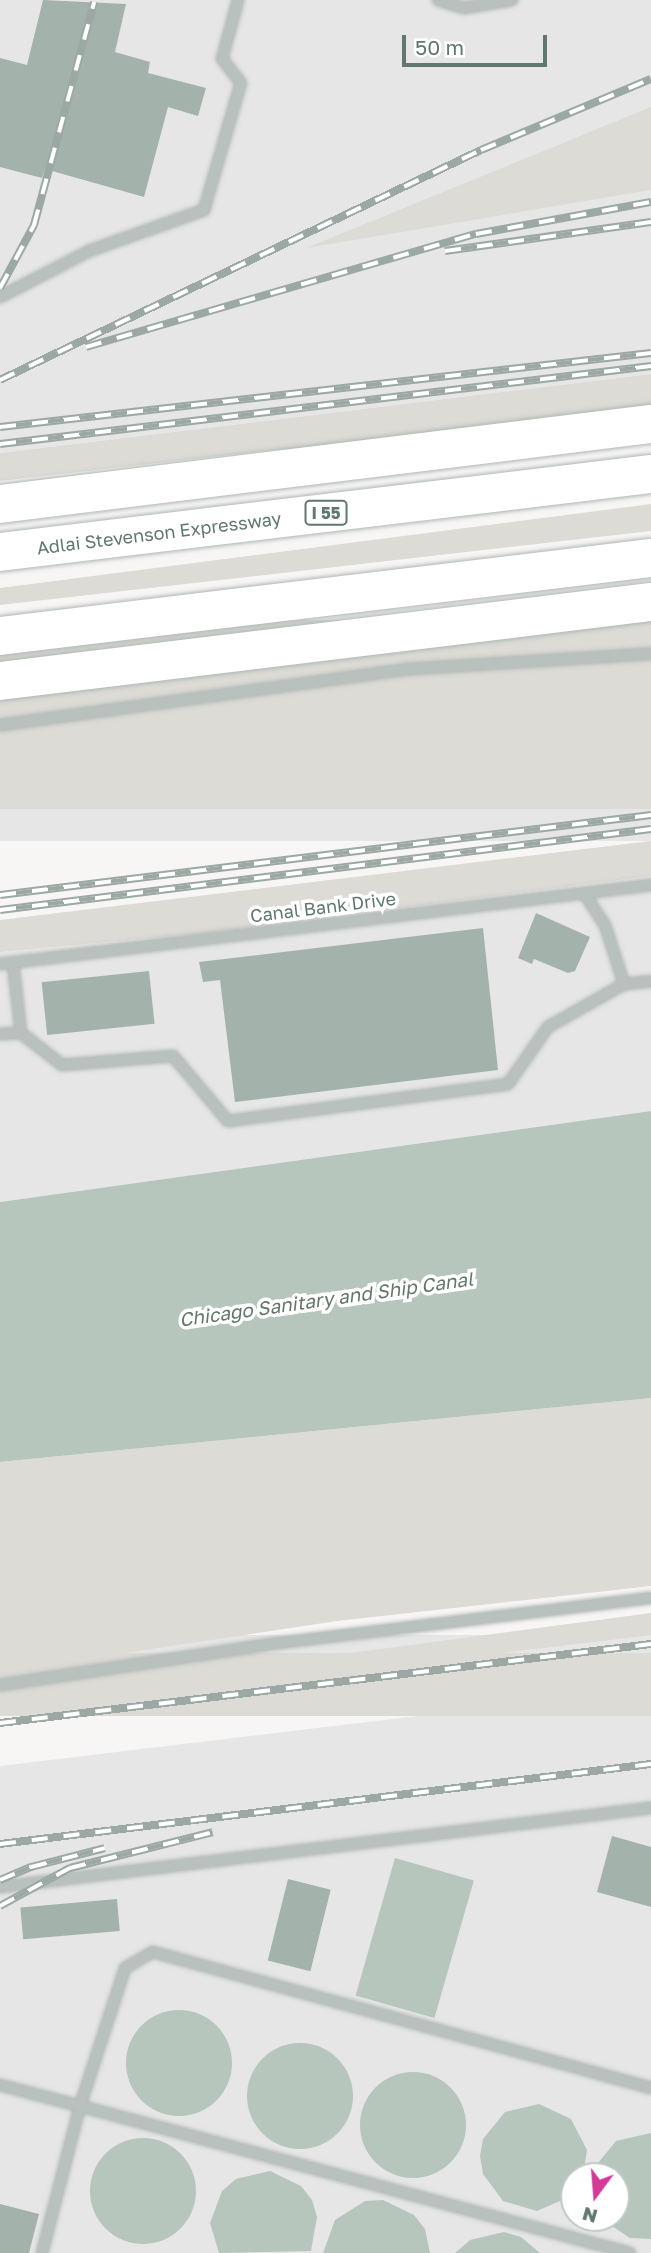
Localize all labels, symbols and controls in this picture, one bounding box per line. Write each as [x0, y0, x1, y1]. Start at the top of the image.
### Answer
scale bar [406, 21, 551, 65]
text: 50 m [415, 34, 464, 60]
road number: I 55 [303, 500, 349, 526]
street label: Adlai Stevenson Expressway [35, 507, 283, 559]
street label: Canal Bank Drive [249, 887, 397, 927]
water label: Chicago Sanitary and Ship Canal [178, 1267, 474, 1331]
north arrow [560, 2162, 630, 2232]
text: N [580, 2203, 600, 2229]

